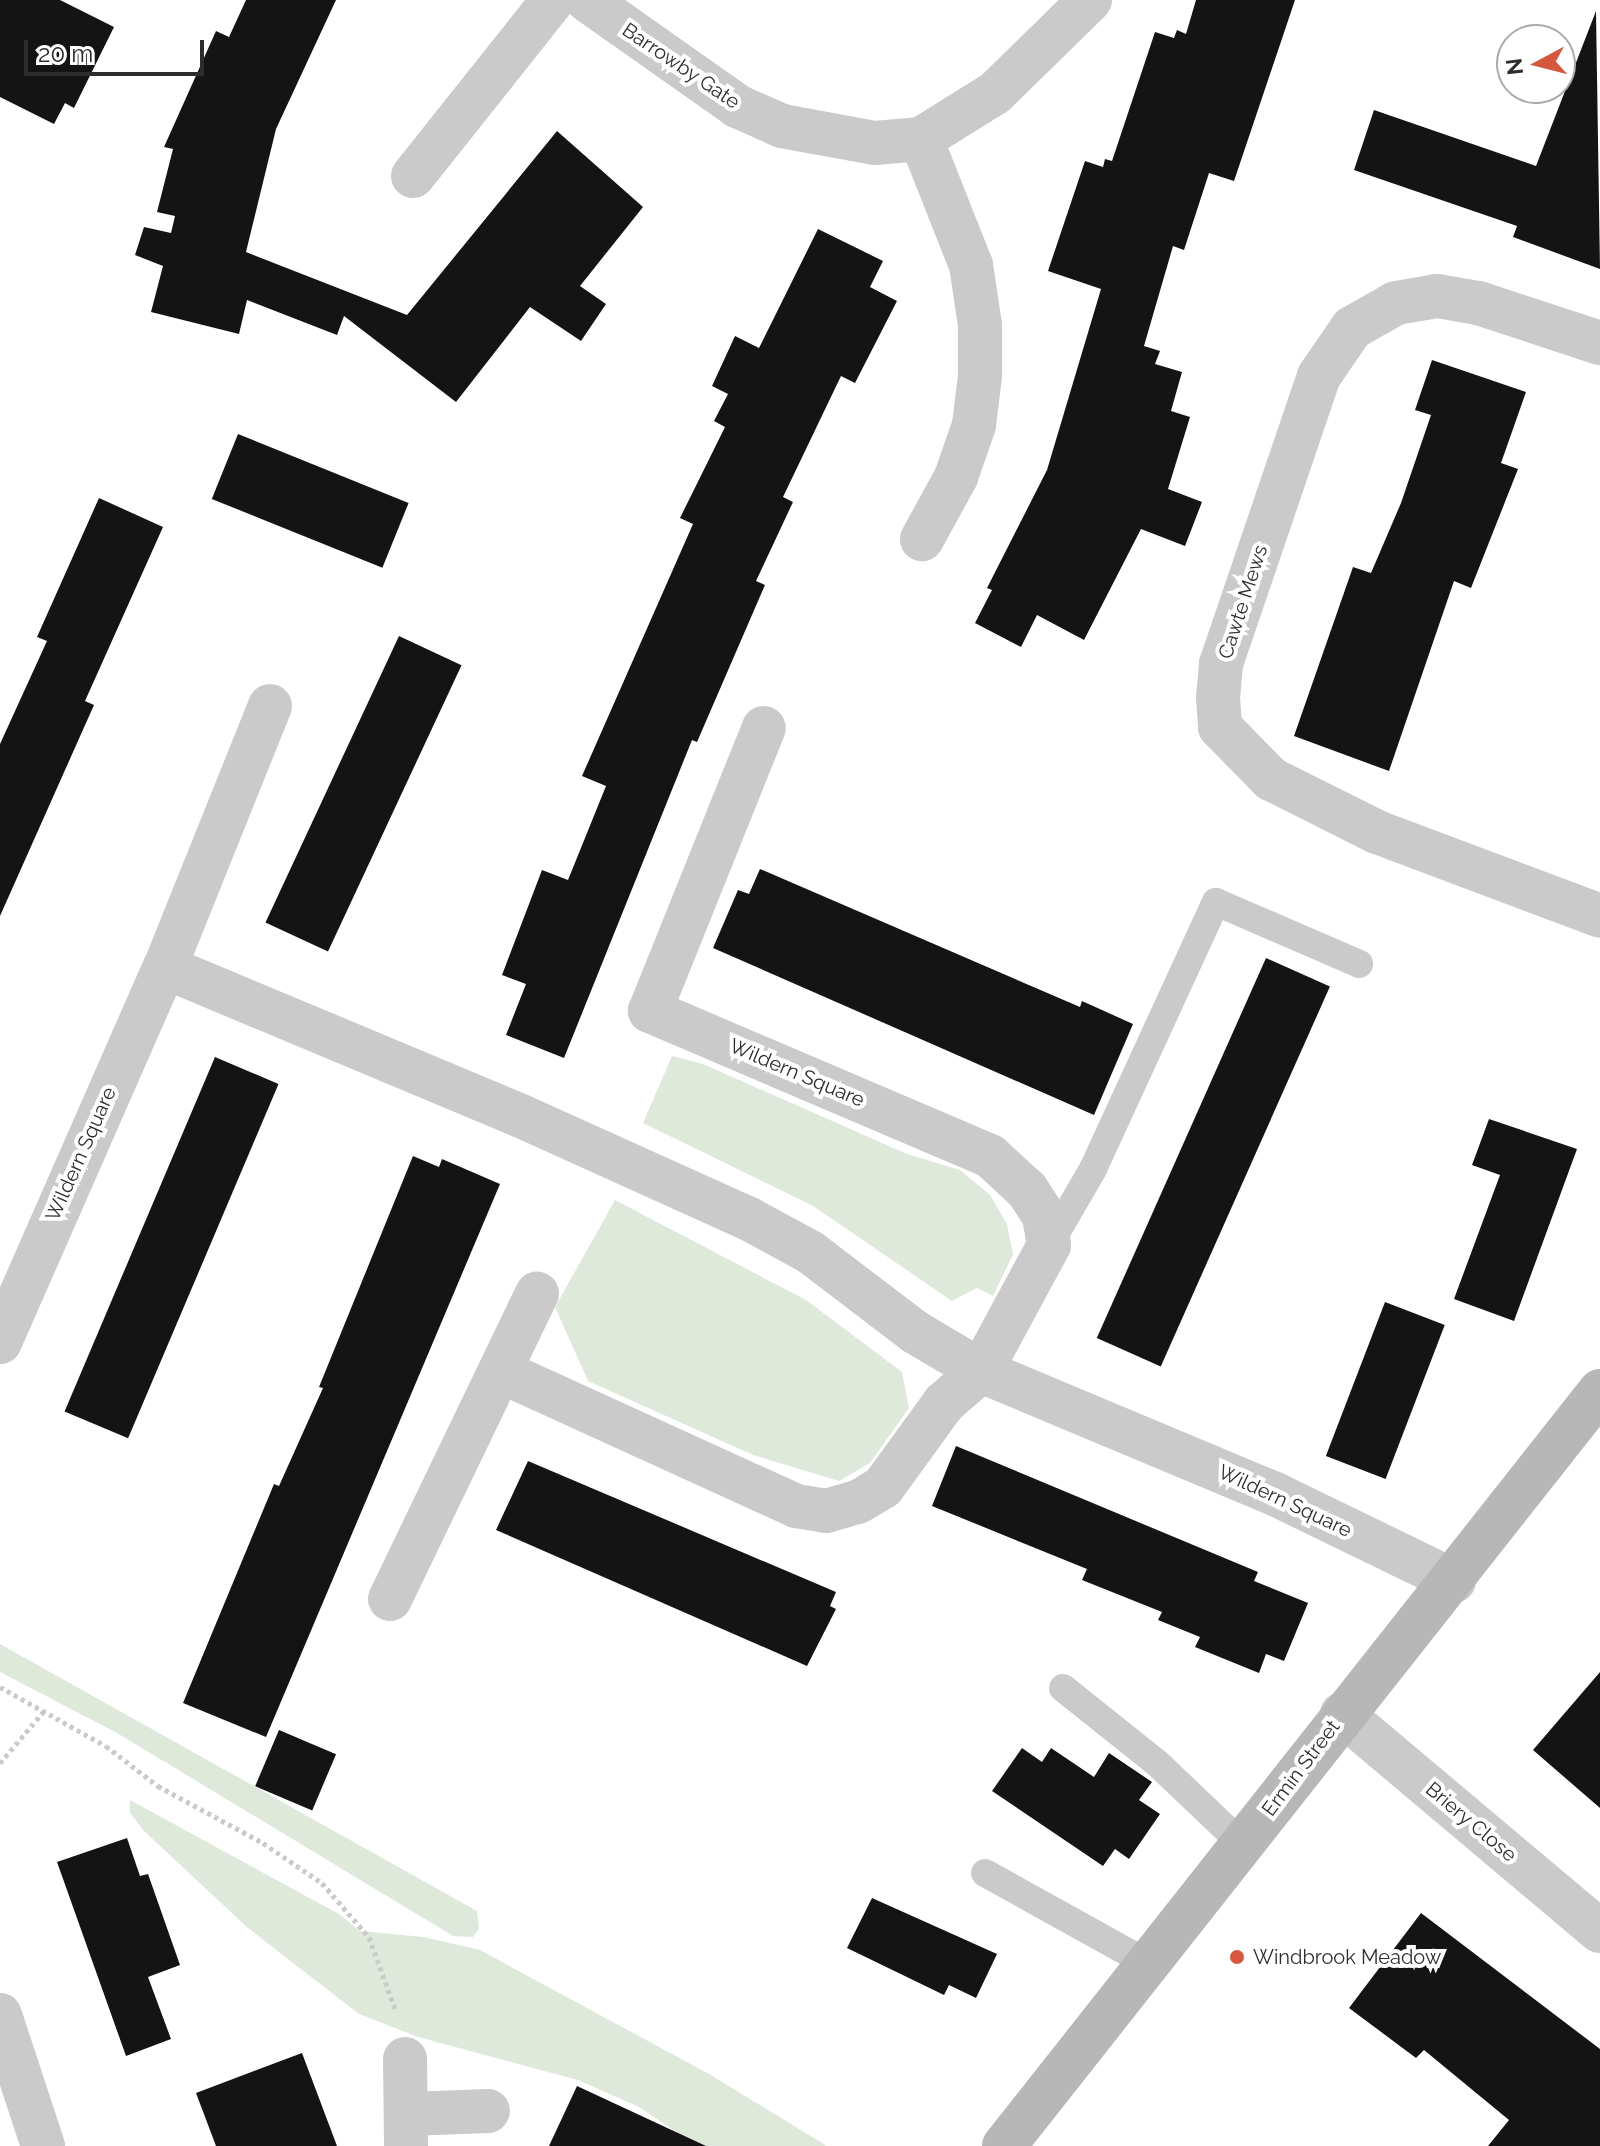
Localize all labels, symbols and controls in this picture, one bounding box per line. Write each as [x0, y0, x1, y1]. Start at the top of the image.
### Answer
street label: Barrowby Gate [617, 18, 745, 114]
scale bar [28, 24, 208, 74]
north arrow [1496, 24, 1576, 104]
text: 20 m [38, 39, 93, 68]
text: N [1500, 57, 1528, 77]
street label: Cawte Mews [1213, 542, 1273, 662]
street label: Wildern Square [726, 1034, 868, 1112]
street label: Wildern Square [41, 1083, 121, 1225]
street label: Wildern Square [1215, 1460, 1355, 1542]
street label: Ermin Street [1257, 1715, 1345, 1821]
street label: Briery Close [1420, 1777, 1522, 1867]
place label: Windbrook Meadow [1253, 1945, 1441, 1969]
marker: Windbrook Meadow [1228, 1948, 1246, 1966]

